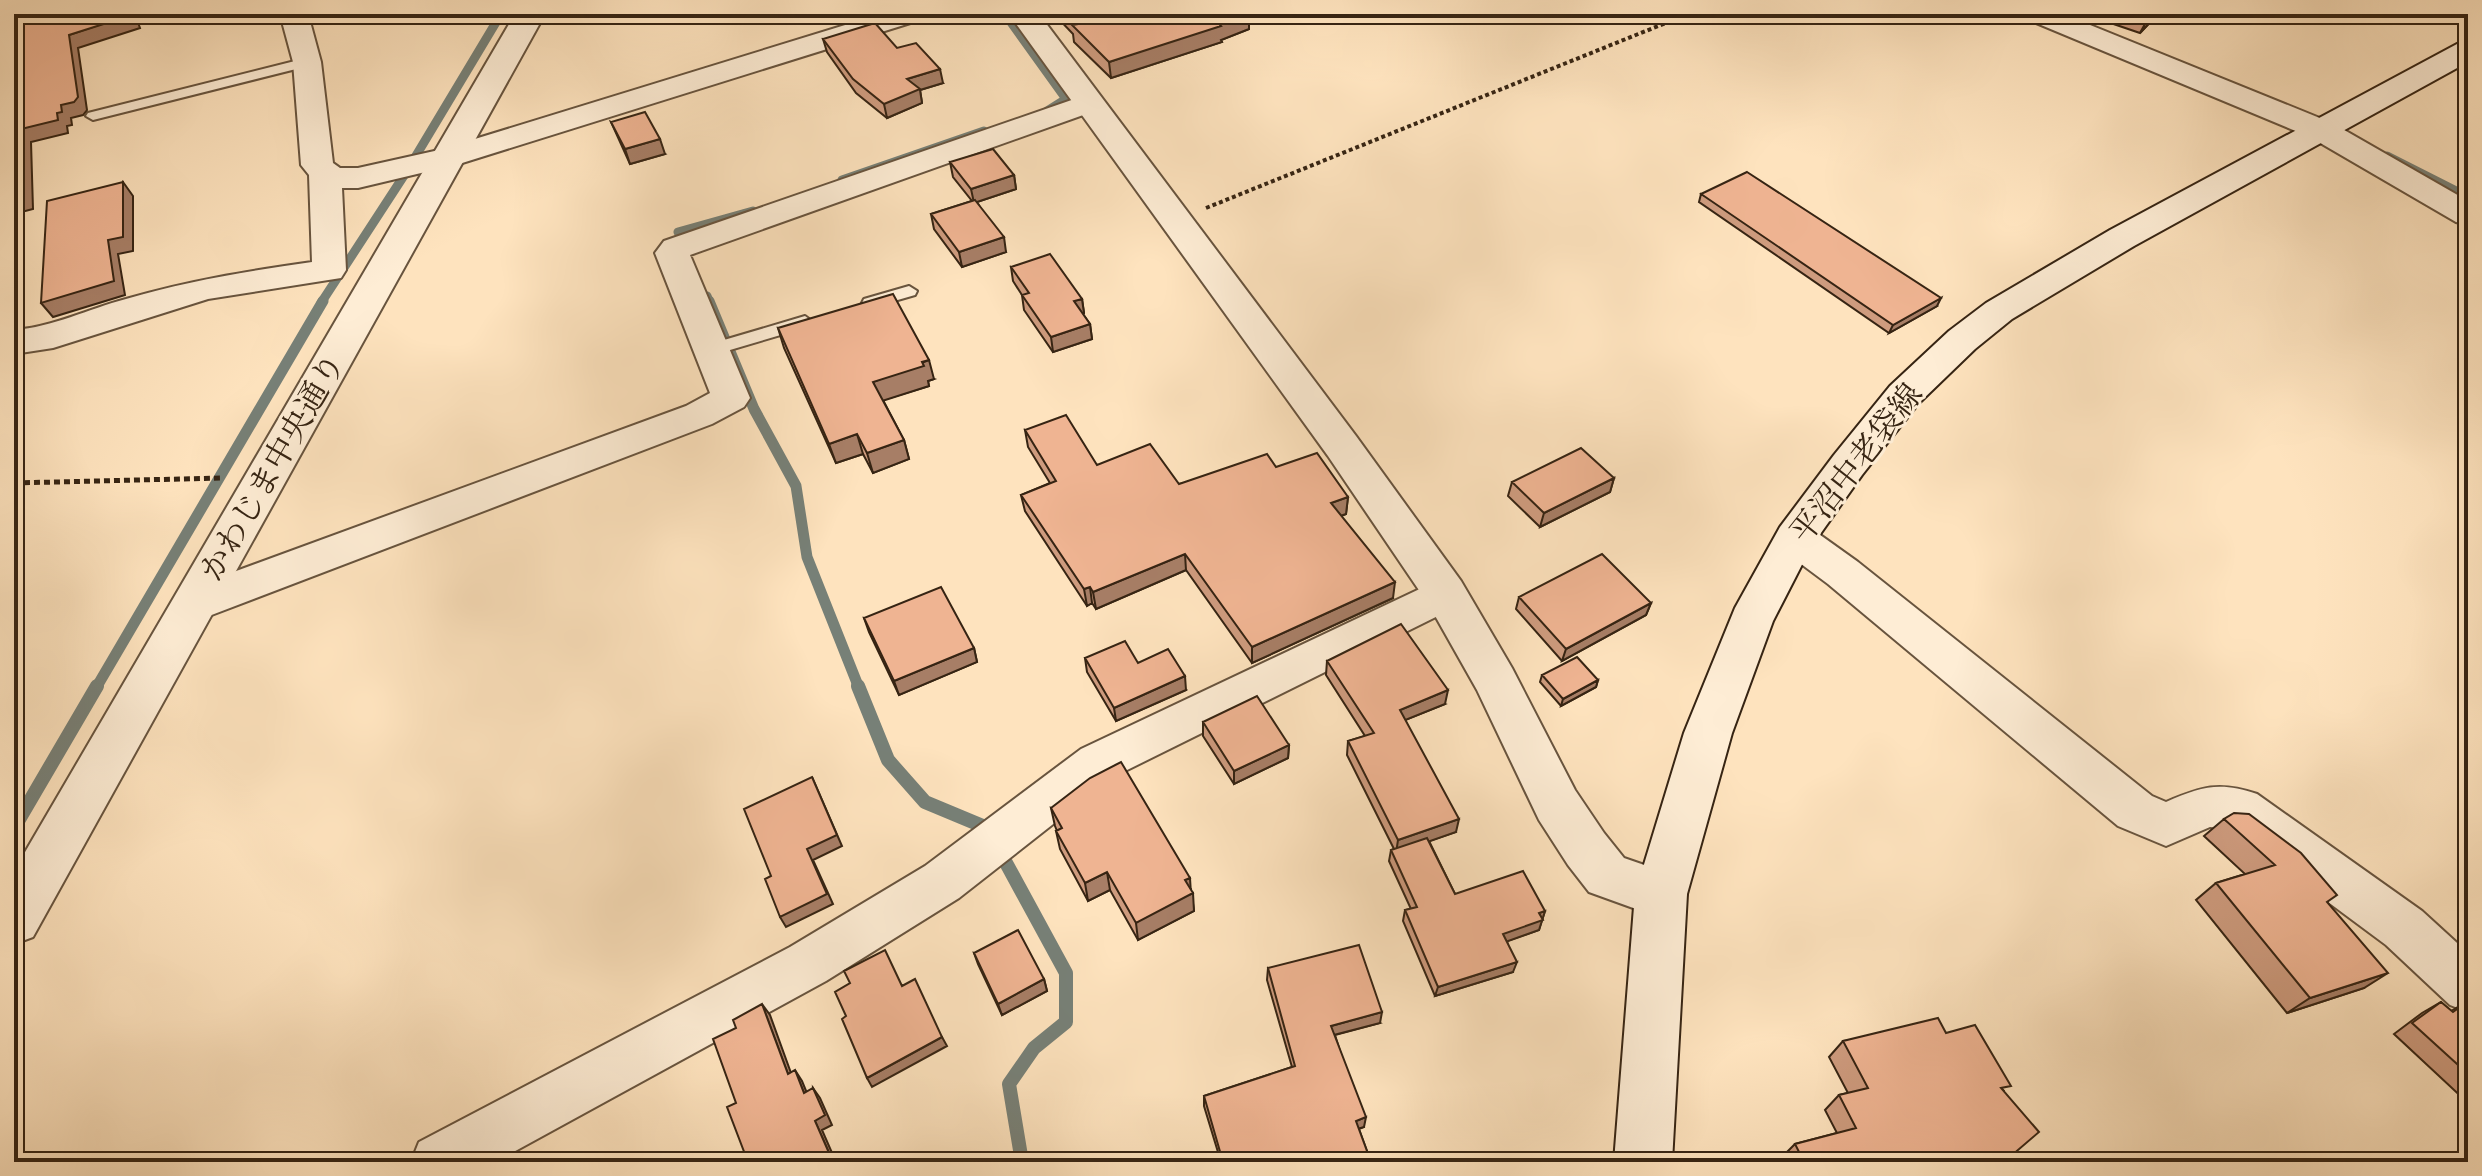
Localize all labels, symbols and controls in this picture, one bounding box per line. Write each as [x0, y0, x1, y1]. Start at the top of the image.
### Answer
street label: かわじま中央通り [190, 346, 354, 588]
street label: 平沼中老袋線 [1780, 374, 1932, 552]

